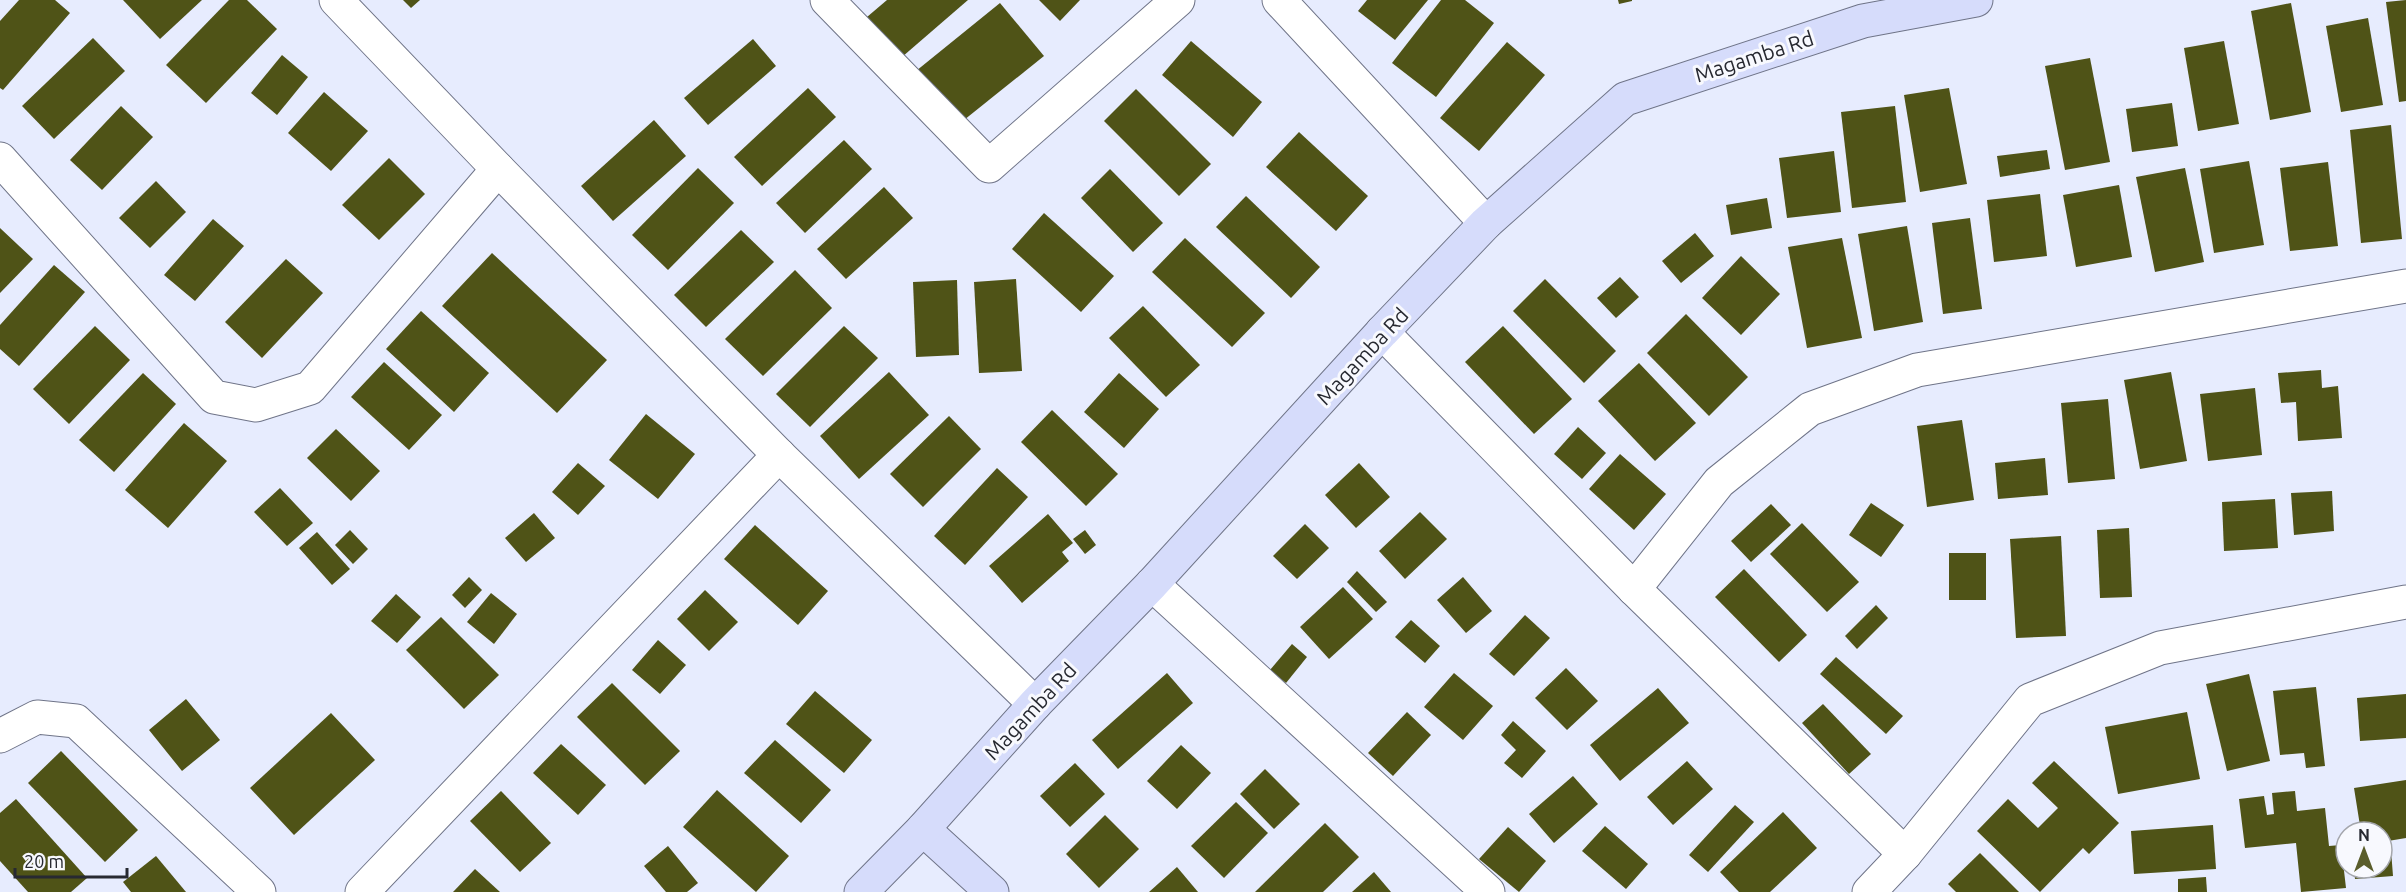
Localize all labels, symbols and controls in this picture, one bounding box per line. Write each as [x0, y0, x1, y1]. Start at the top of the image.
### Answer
street label: Magamba Rd [1692, 26, 1816, 86]
street label: Magamba Rd [1311, 303, 1413, 409]
street label: Magamba Rd [979, 658, 1081, 764]
north arrow [2334, 820, 2394, 880]
text: N [2358, 826, 2370, 844]
scale bar [15, 841, 128, 879]
text: 20 m [24, 851, 64, 871]

